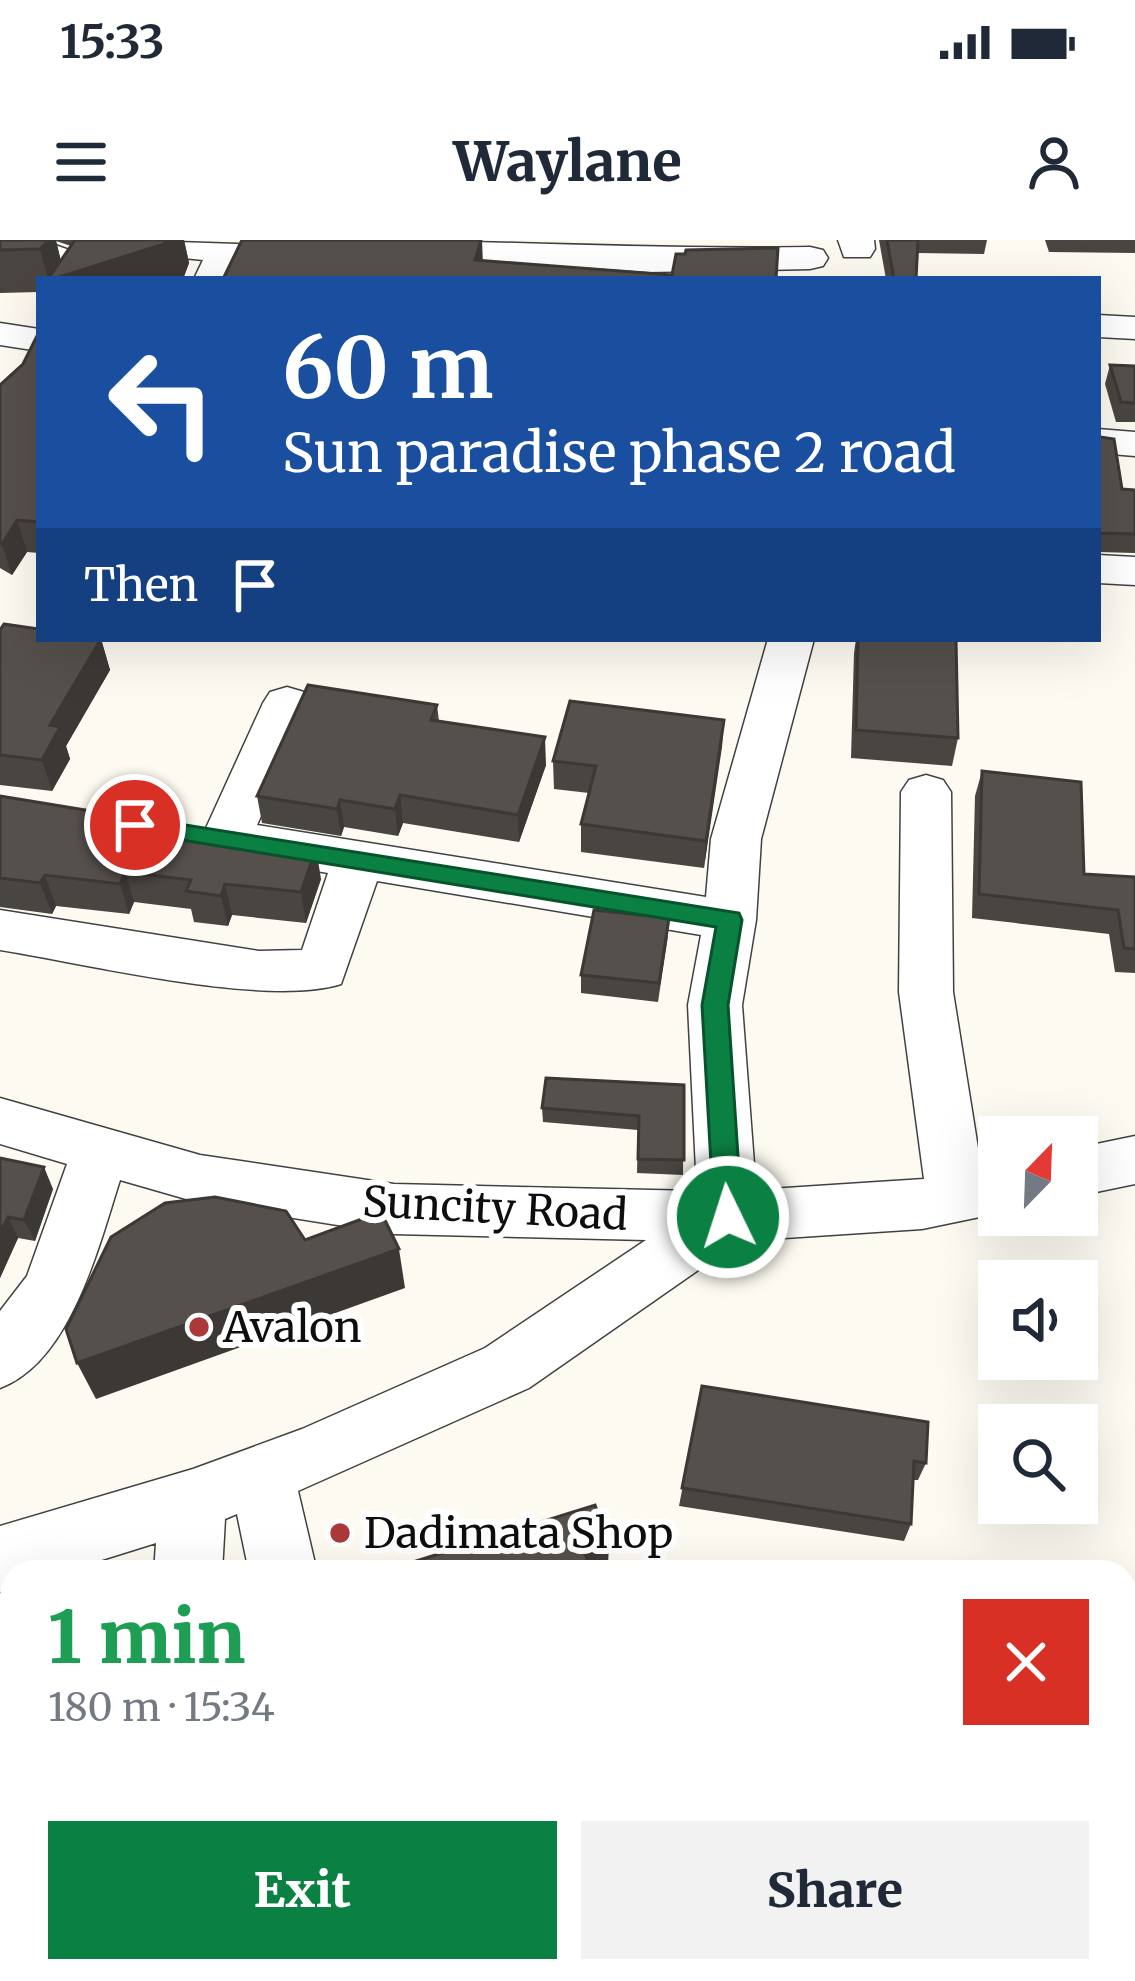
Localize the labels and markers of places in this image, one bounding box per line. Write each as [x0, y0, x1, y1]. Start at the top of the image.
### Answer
pin [84, 774, 186, 876]
place label: Avalon [222, 1301, 362, 1353]
marker: Avalon [186, 1314, 212, 1340]
place label: Dadimata Shop [364, 1507, 673, 1559]
marker: Dadimata Shop [327, 1520, 353, 1546]

